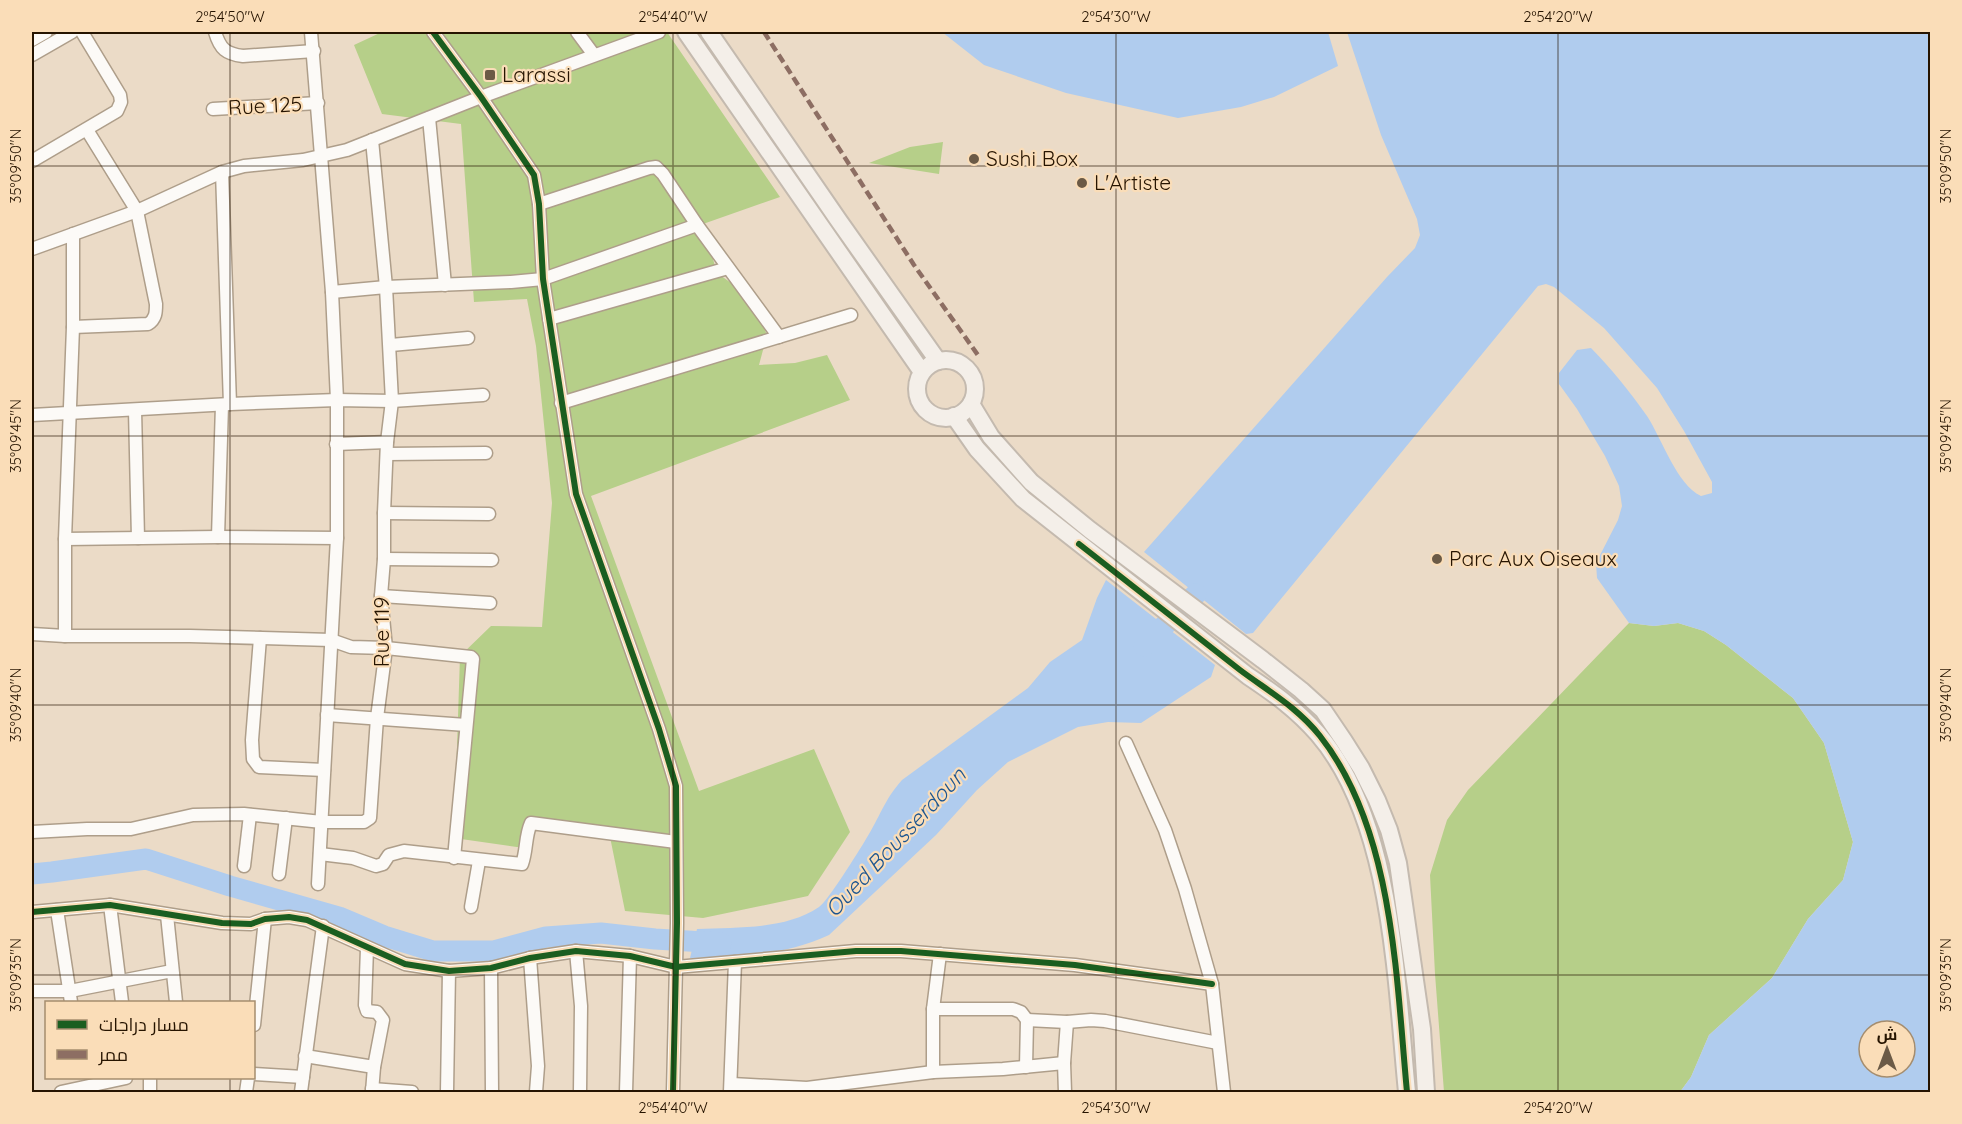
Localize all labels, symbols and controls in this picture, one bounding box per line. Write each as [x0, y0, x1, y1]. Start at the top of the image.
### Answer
text: 2°54'50"W [195, 7, 265, 26]
text: 2°54'40"W [638, 7, 708, 26]
text: 2°54'30"W [1081, 7, 1151, 26]
text: 2°54'20"W [1523, 7, 1593, 26]
place label: Larassi [502, 61, 571, 87]
marker: Larassi [483, 68, 497, 82]
street label: Rue 125 [227, 90, 303, 120]
text: 35°09'50"N [6, 129, 25, 203]
text: 35°09'50"N [1936, 129, 1955, 203]
place label: Sushi Box [986, 145, 1078, 171]
marker: Sushi Box [967, 152, 981, 166]
place label: L'Artiste [1094, 169, 1171, 195]
marker: L'Artiste [1075, 176, 1089, 190]
text: 35°09'45"N [6, 399, 25, 473]
text: 35°09'45"N [1936, 399, 1955, 473]
place label: Parc Aux Oiseaux [1449, 545, 1617, 571]
marker: Parc Aux Oiseaux [1430, 552, 1444, 566]
street label: Rue 119 [368, 597, 394, 667]
text: 35°09'40"N [6, 668, 25, 742]
text: 35°09'40"N [1936, 668, 1955, 742]
water label: Oued Bousserdoun [819, 761, 972, 923]
text: 35°09'35"N [6, 938, 25, 1012]
text: 35°09'35"N [1936, 938, 1955, 1012]
legend [45, 1001, 255, 1079]
text: مسار دراجات [99, 1013, 189, 1036]
north arrow [1857, 1019, 1917, 1079]
text: ش [1877, 1024, 1897, 1044]
text: ممر [98, 1043, 128, 1066]
text: 2°54'40"W [638, 1098, 708, 1117]
text: 2°54'30"W [1081, 1098, 1151, 1117]
text: 2°54'20"W [1523, 1098, 1593, 1117]

